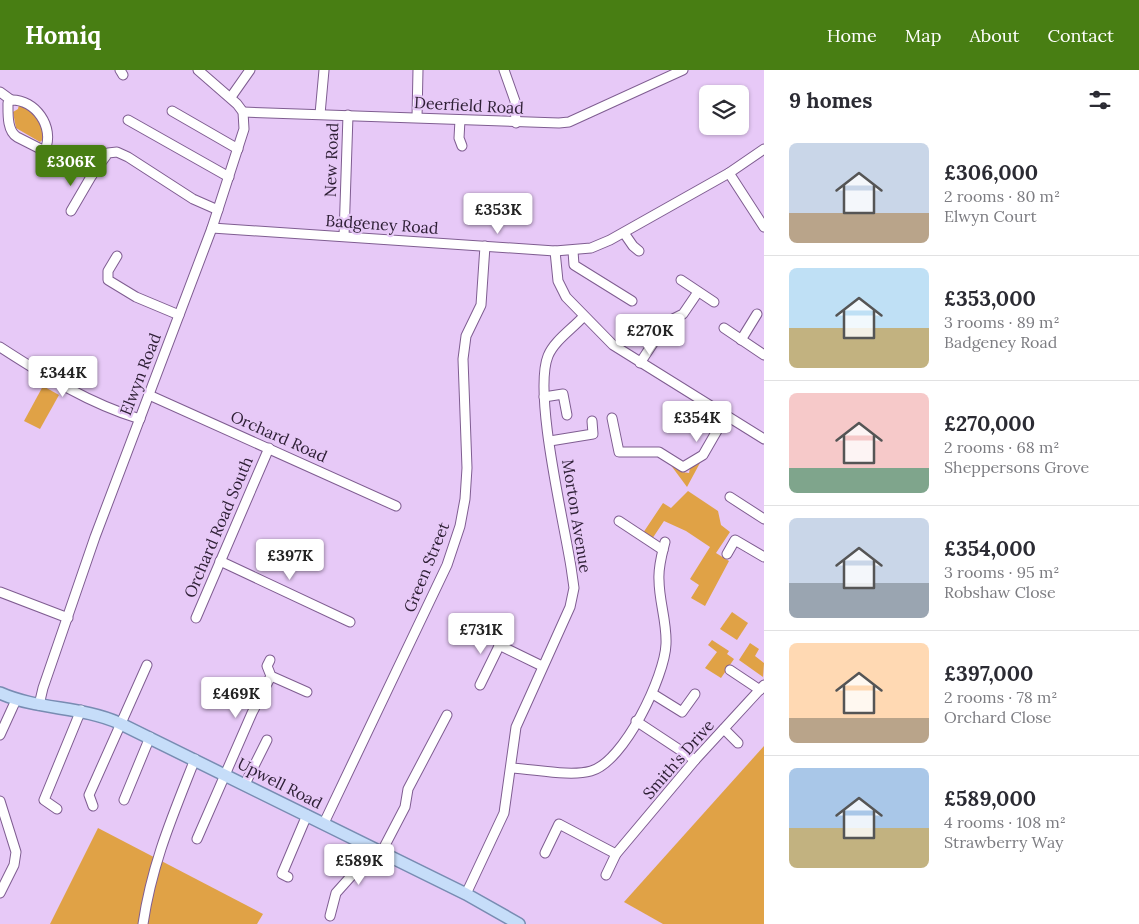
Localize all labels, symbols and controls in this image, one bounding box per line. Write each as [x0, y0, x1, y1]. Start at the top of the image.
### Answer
text: Homiq [25, 20, 101, 51]
text: Home [827, 24, 877, 47]
text: Map [905, 24, 941, 47]
text: About [969, 24, 1019, 47]
text: Contact [1047, 24, 1114, 47]
map controls [699, 85, 749, 135]
button: layers [699, 85, 749, 135]
icon: filters [1086, 86, 1114, 114]
text: 9 homes [789, 87, 872, 114]
street label: Deerfield Road [414, 92, 525, 118]
street label: New Road [320, 122, 342, 198]
pin: £306K [36, 144, 106, 187]
text: £306K [47, 151, 95, 171]
text: £306,000 [944, 159, 1038, 186]
icon: home [829, 163, 889, 223]
text: 2 rooms · 80 m² [944, 186, 1060, 206]
pin: £353K [463, 192, 533, 235]
text: £353K [474, 199, 522, 219]
text: Elwyn Court [944, 206, 1037, 226]
street label: Badgeney Road [325, 210, 440, 238]
text: £353,000 [944, 285, 1036, 312]
icon: home [829, 288, 889, 348]
text: 3 rooms · 89 m² [944, 312, 1060, 332]
pin: £270K [615, 314, 685, 356]
text: £270K [627, 320, 673, 340]
street label: Elwyn Road [115, 330, 165, 418]
text: Badgeney Road [944, 332, 1057, 352]
pin: £344K [28, 356, 98, 398]
text: £344K [39, 362, 87, 382]
pin: £354K [662, 400, 732, 443]
street label: Orchard Road [228, 406, 331, 466]
text: £354K [673, 407, 721, 427]
text: £270,000 [944, 410, 1035, 437]
icon: home [829, 413, 889, 473]
text: 2 rooms · 68 m² [944, 437, 1059, 457]
street label: Orchard Road South [179, 453, 257, 601]
text: Sheppersons Grove [944, 457, 1089, 477]
street label: Morton Avenue [558, 458, 596, 575]
street label: Green Street [399, 518, 453, 615]
text: £354,000 [944, 535, 1036, 562]
pin: £397K [255, 538, 325, 581]
icon: home [829, 538, 889, 598]
text: £397K [267, 545, 313, 565]
text: 3 rooms · 95 m² [944, 562, 1059, 582]
text: Robshaw Close [944, 582, 1056, 602]
pin: £731K [446, 612, 516, 655]
text: £731K [459, 619, 503, 639]
text: £397,000 [944, 660, 1033, 687]
icon: home [829, 663, 889, 723]
pin: £469K [201, 676, 271, 719]
text: £469K [212, 683, 260, 703]
text: 2 rooms · 78 m² [944, 687, 1058, 707]
text: Orchard Close [944, 707, 1051, 727]
street label: Smith's Drive [638, 715, 718, 803]
street label: Upwell Road [234, 753, 326, 813]
text: £589,000 [944, 785, 1036, 812]
icon: home [829, 788, 889, 848]
text: 4 rooms · 108 m² [944, 812, 1066, 832]
text: Strawberry Way [944, 832, 1063, 852]
pin: £589K [324, 844, 394, 886]
text: £589K [335, 850, 383, 870]

